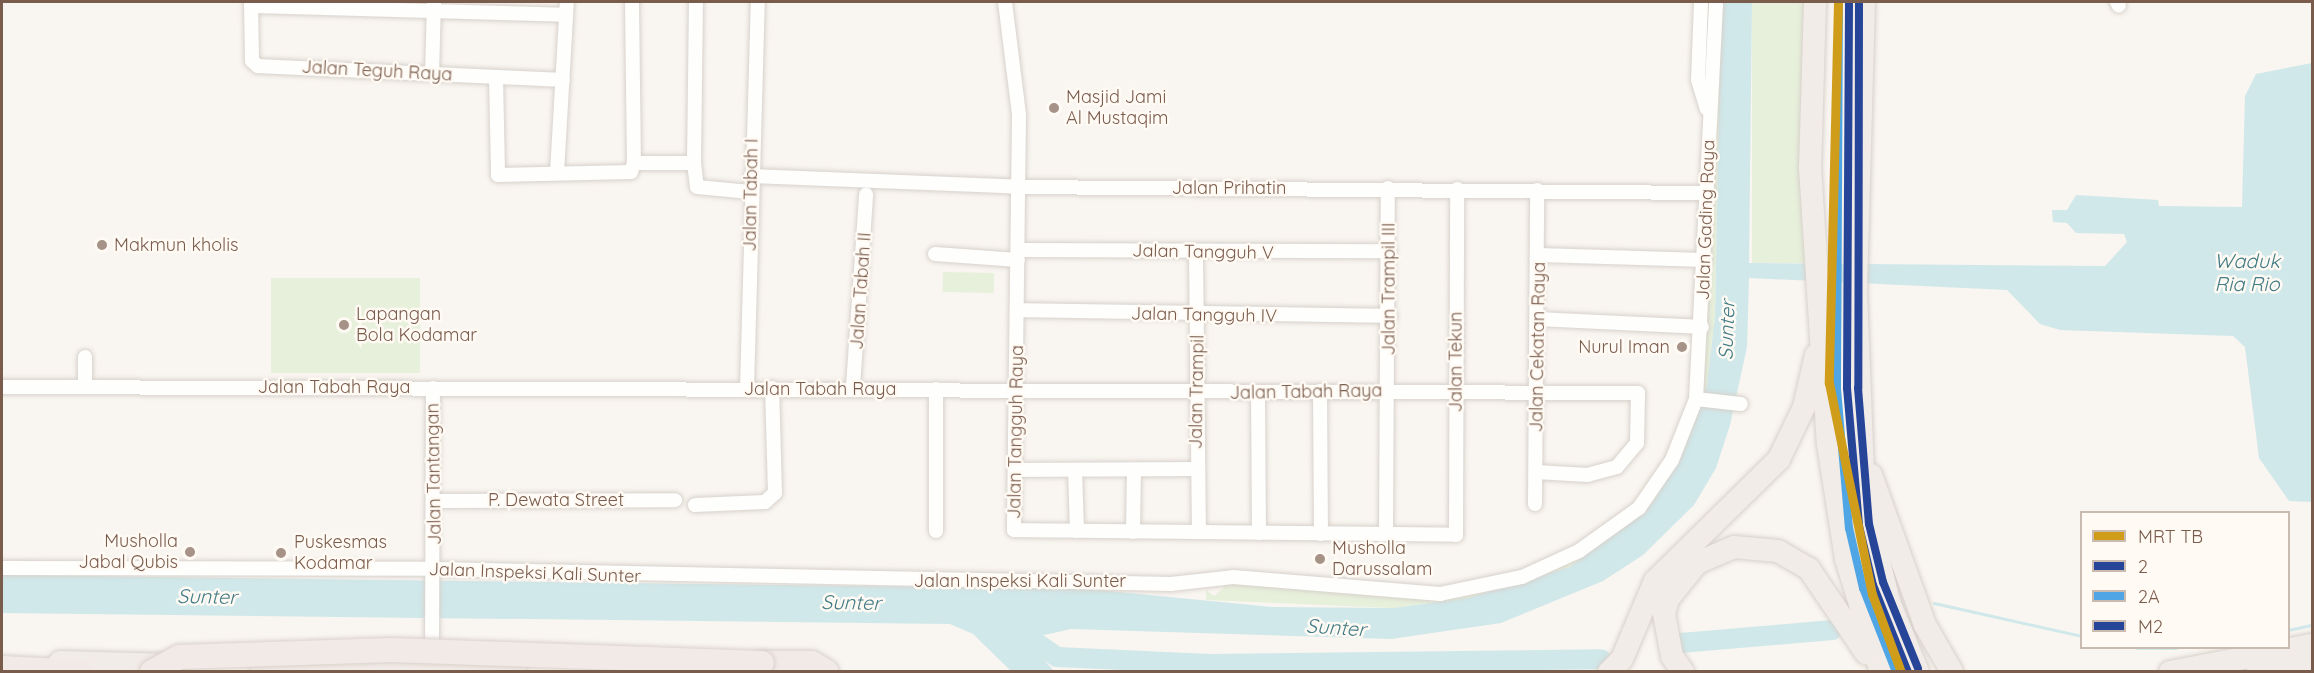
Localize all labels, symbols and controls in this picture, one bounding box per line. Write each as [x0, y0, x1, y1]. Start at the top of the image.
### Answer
street label: Jalan Teguh Raya [301, 56, 453, 86]
place label: Masjid Jami Al Mustaqim [1066, 87, 1168, 130]
marker: Masjid Jami Al Mustaqim [1047, 101, 1061, 115]
street label: Jalan Tabah I [739, 138, 763, 252]
street label: Jalan Gading Raya [1692, 139, 1720, 301]
street label: Jalan Prihatin [1172, 177, 1286, 199]
street label: Jalan Trampil III [1378, 223, 1400, 355]
street label: Jalan Tabah II [846, 232, 876, 350]
place label: Makmun kholis [114, 234, 238, 256]
marker: Makmun kholis [95, 238, 109, 252]
street label: Jalan Tangguh V [1132, 240, 1274, 264]
water label: Waduk Ria Rio [2214, 249, 2280, 296]
street label: Jalan Cekatan Raya [1526, 262, 1550, 432]
water label: Sunter [1713, 300, 1739, 360]
street label: Jalan Tangguh IV [1131, 303, 1277, 327]
place label: Lapangan Bola Kodamar [356, 304, 477, 346]
street label: Jalan Tekun [1445, 312, 1467, 412]
marker: Lapangan Bola Kodamar [337, 318, 351, 332]
street label: Jalan Trampil [1185, 335, 1209, 449]
place label: Nurul Iman [1578, 336, 1670, 358]
marker: Nurul Iman [1675, 340, 1689, 354]
street label: Jalan Tangguh Raya [1004, 345, 1028, 519]
street label: Jalan Tabah Raya [258, 376, 410, 398]
street label: Jalan Tabah Raya [744, 378, 896, 400]
street label: Jalan Tabah Raya [1229, 380, 1383, 404]
street label: Jalan Tantangan [422, 403, 446, 545]
street label: P. Dewata Street [488, 489, 624, 511]
legend [2080, 511, 2290, 649]
text: MRT TB [2138, 525, 2203, 548]
place label: Musholla Jabal Qubis [79, 531, 178, 574]
place label: Puskesmas Kodamar [294, 532, 387, 574]
place label: Musholla Darussalam [1332, 538, 1432, 580]
marker: Puskesmas Kodamar [272, 544, 290, 562]
marker: Musholla Jabal Qubis [183, 545, 197, 559]
marker: Musholla Darussalam [1313, 552, 1327, 566]
text: 2 [2138, 555, 2148, 578]
street label: Jalan Inspeksi Kali Sunter [428, 558, 642, 588]
street label: Jalan Inspeksi Kali Sunter [914, 570, 1126, 592]
water label: Sunter [177, 583, 237, 609]
text: 2A [2138, 585, 2160, 608]
water label: Sunter [821, 589, 881, 615]
water label: Sunter [1305, 613, 1367, 641]
text: M2 [2138, 615, 2163, 638]

